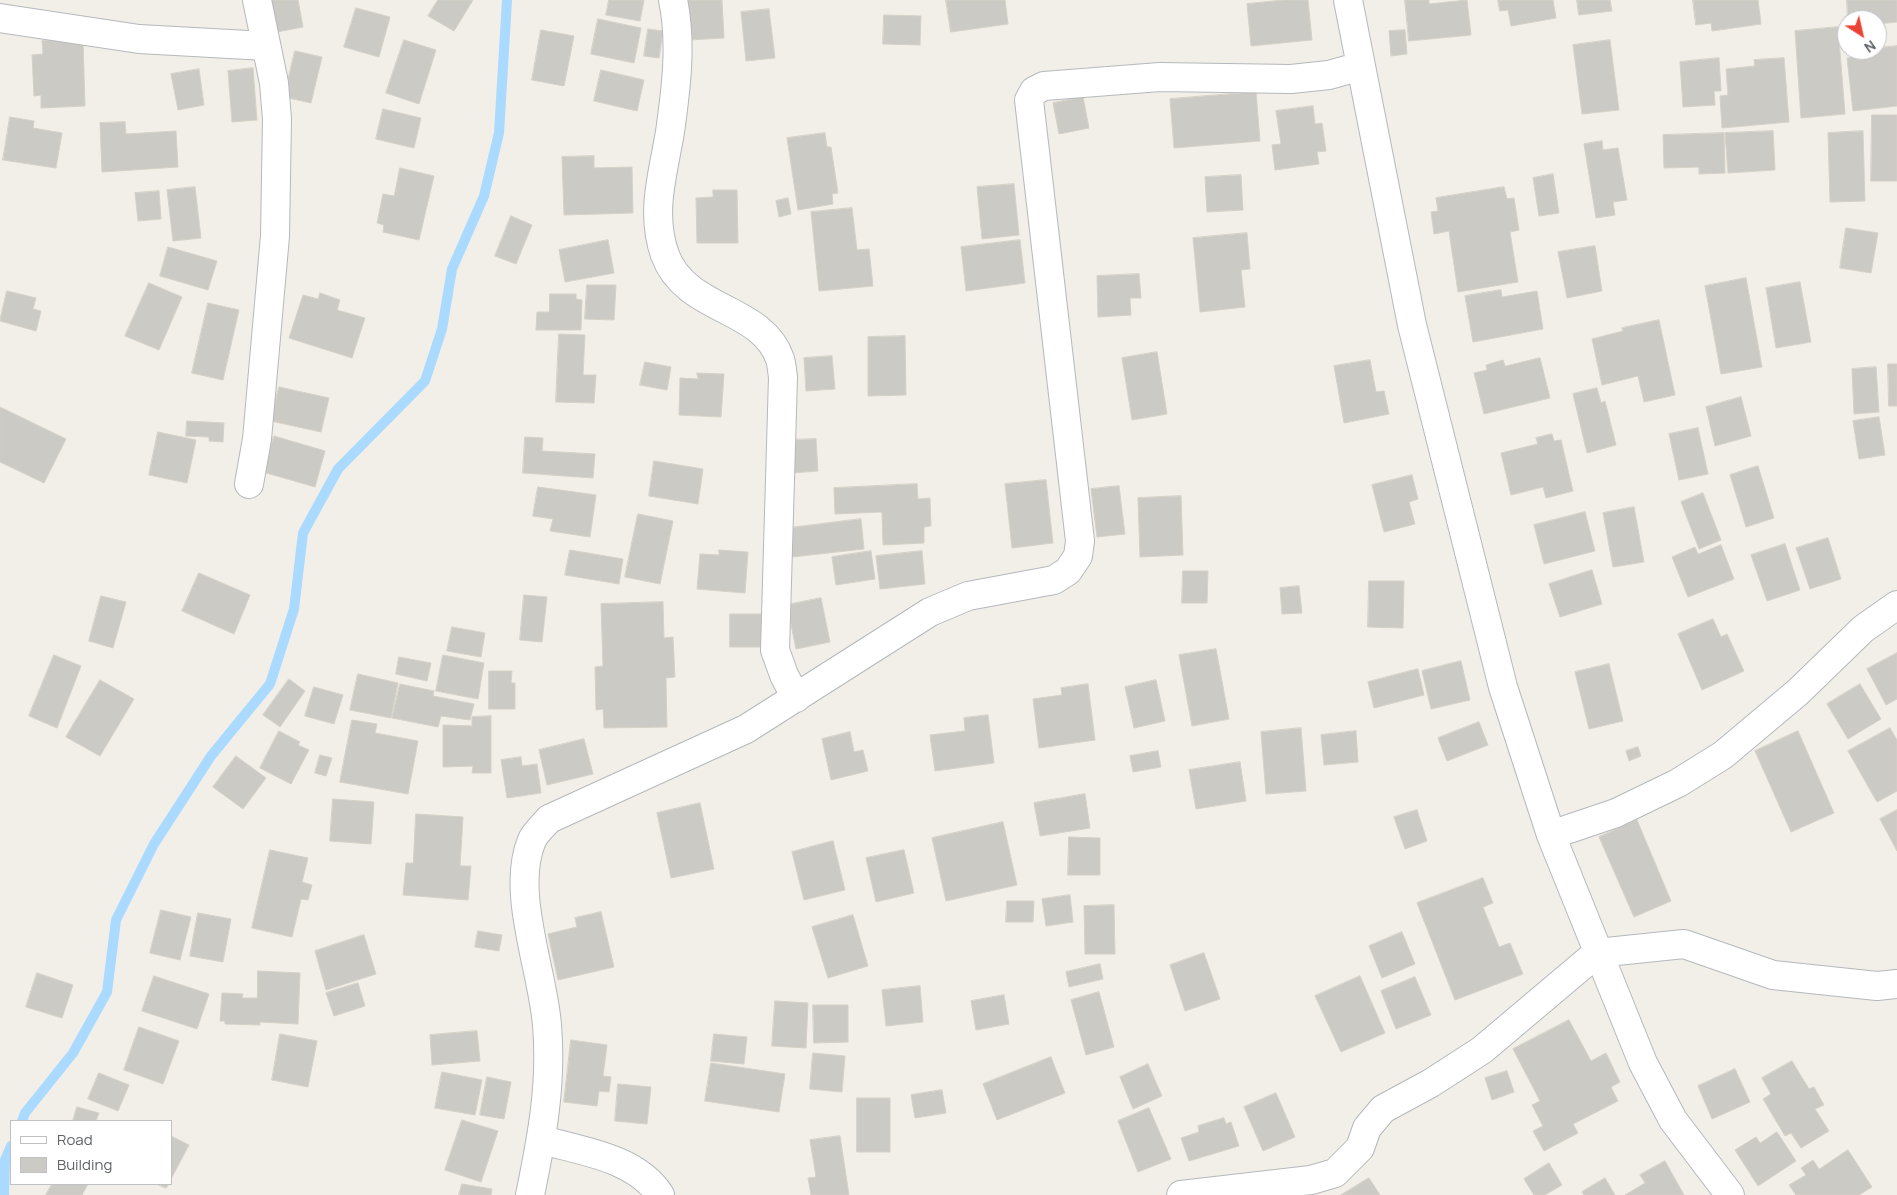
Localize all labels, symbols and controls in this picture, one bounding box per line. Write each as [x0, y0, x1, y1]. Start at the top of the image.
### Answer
north arrow [1837, 10, 1887, 60]
text: N [1861, 36, 1880, 58]
legend [10, 1120, 172, 1185]
text: Road [57, 1129, 93, 1150]
text: Building [57, 1154, 112, 1175]

